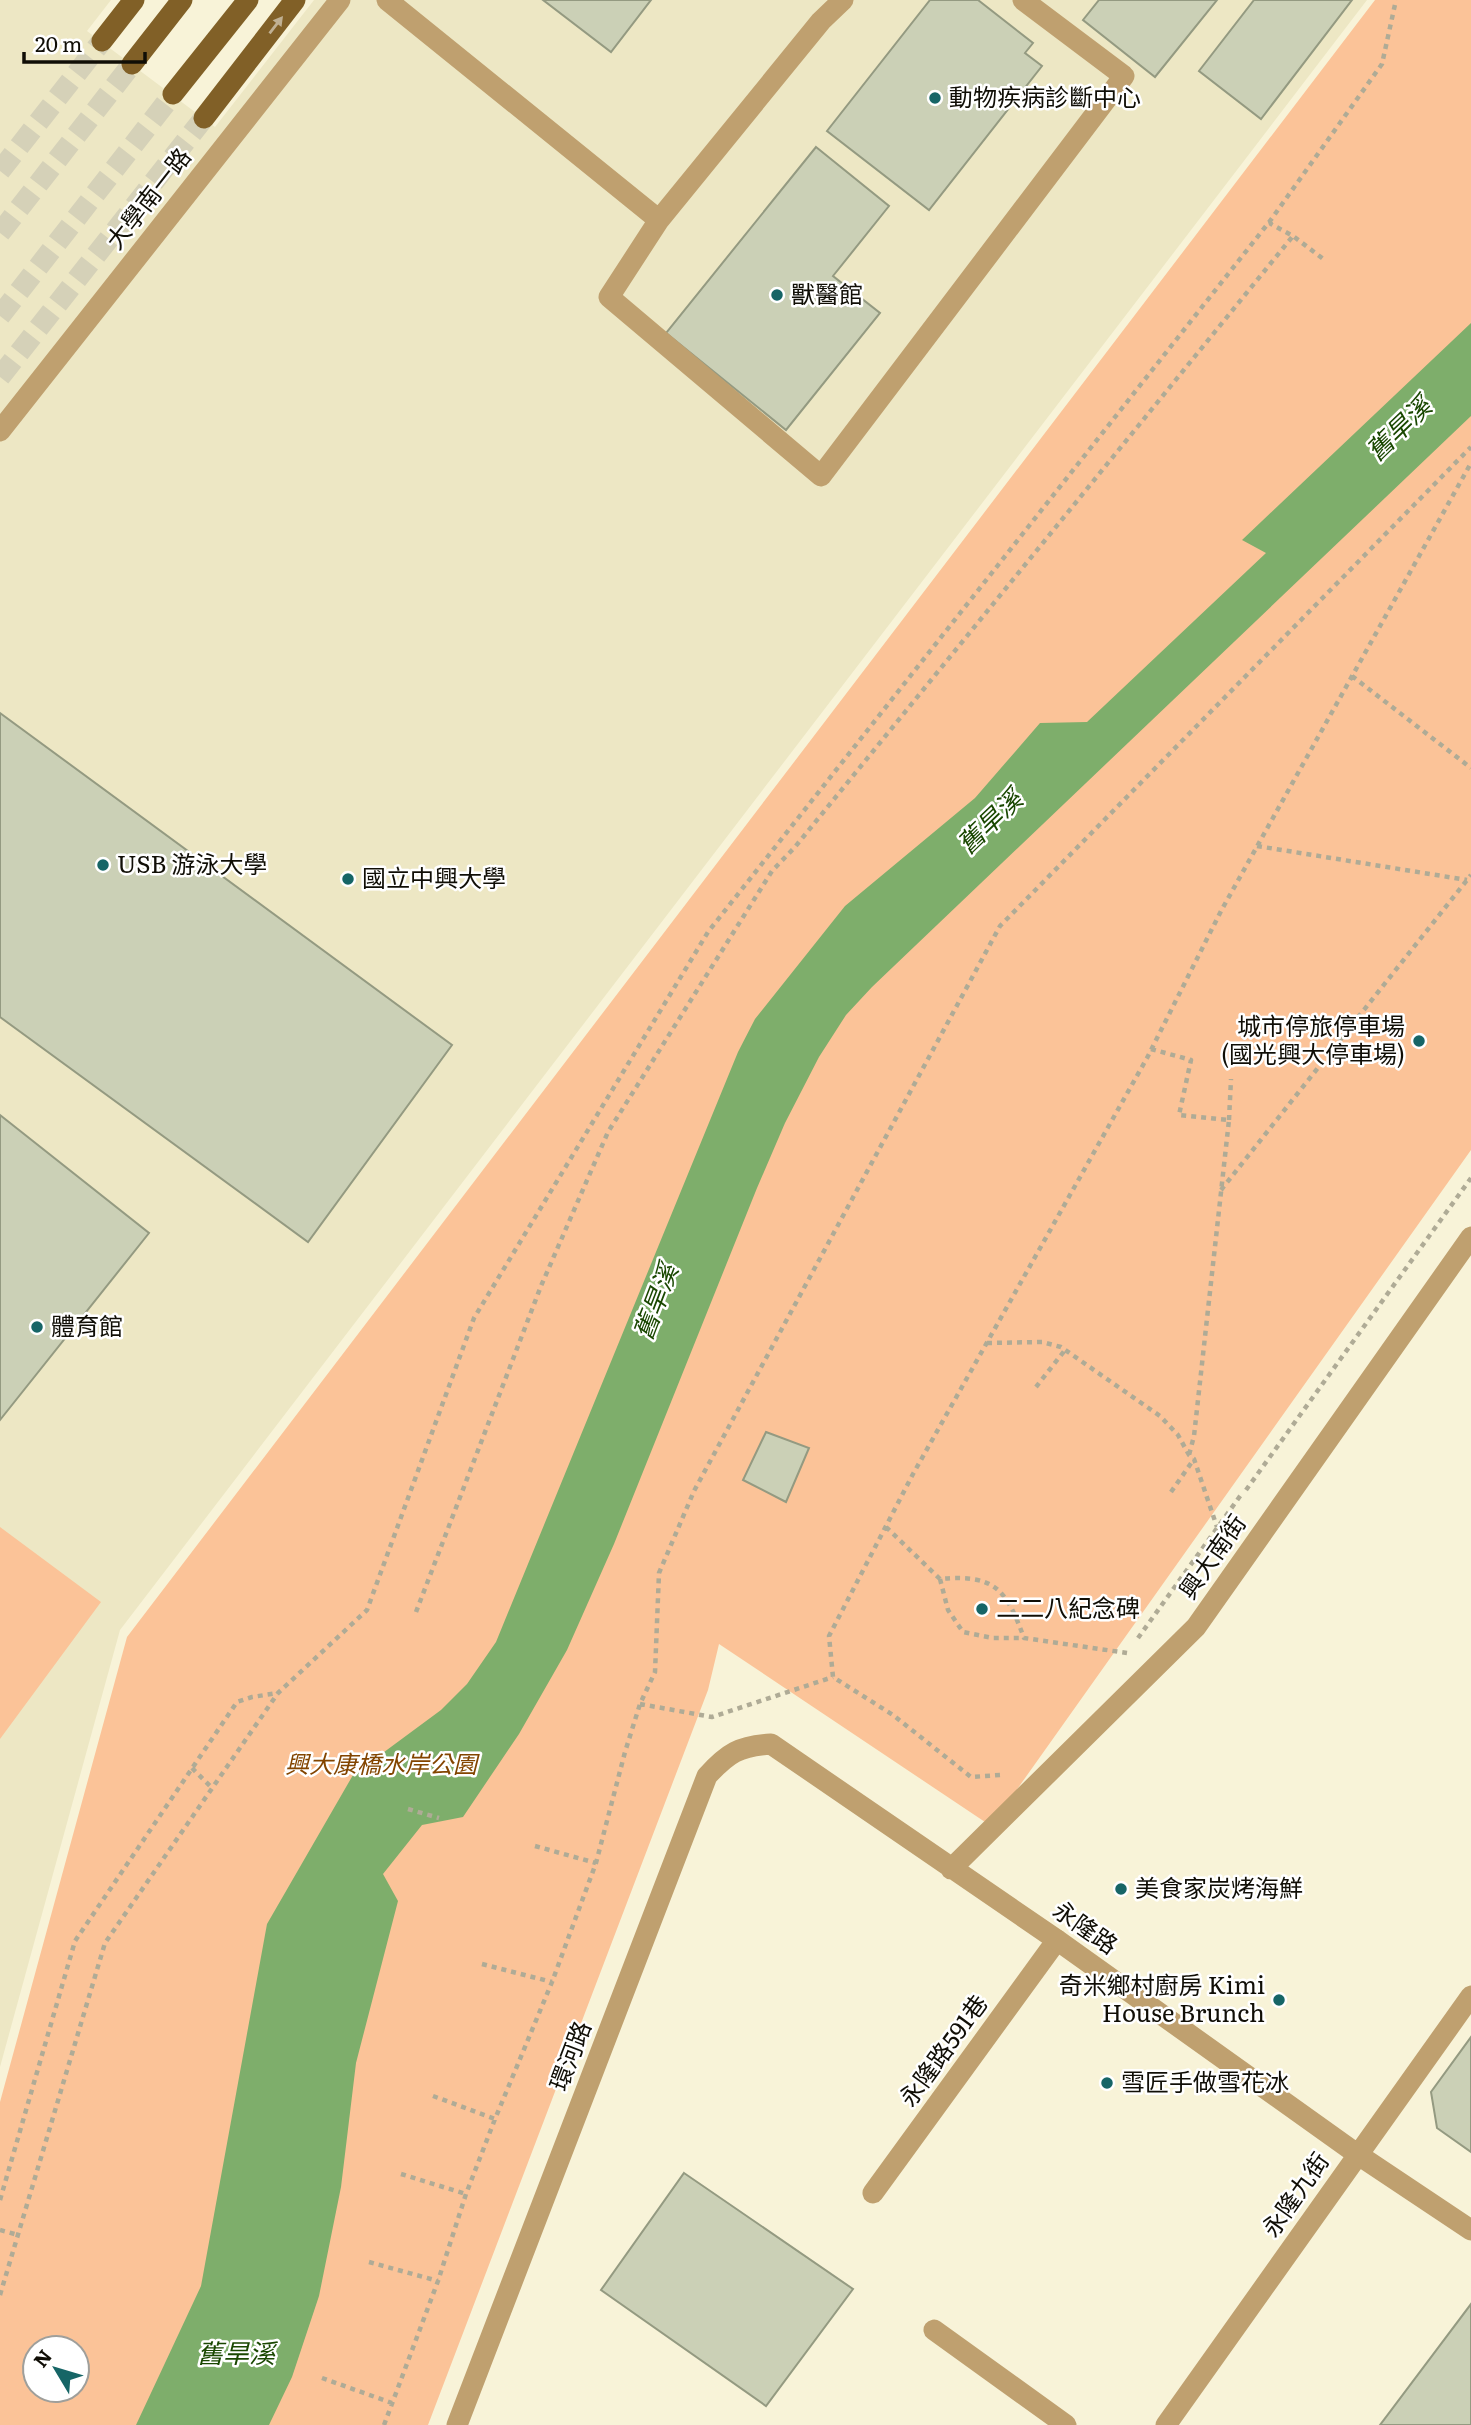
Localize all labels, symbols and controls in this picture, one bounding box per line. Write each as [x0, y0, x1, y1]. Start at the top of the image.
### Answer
one-way arrow [268, 17, 283, 35]
scale bar [24, 21, 145, 65]
text: 20 m [35, 27, 82, 58]
place label: 動物疾病診斷中心 [949, 78, 1141, 113]
marker: 動物疾病診斷中心 [927, 90, 943, 106]
street label: 大學南一路 [96, 139, 198, 256]
place label: 獸醫館 [791, 275, 863, 310]
marker: 獸醫館 [769, 287, 785, 303]
water label: 舊旱溪 [1356, 383, 1442, 468]
water label: 舊旱溪 [947, 776, 1033, 861]
place label: USB 游泳大學 [117, 845, 267, 880]
marker: USB 游泳大學 [95, 857, 111, 873]
place label: 國立中興大學 [362, 859, 506, 894]
marker: 國立中興大學 [340, 871, 356, 887]
place label: 城市停旅停車場 (國光興大停車場) [1221, 1007, 1405, 1070]
marker: 城市停旅停車場 (國光興大停車場) [1411, 1033, 1427, 1049]
water label: 舊旱溪 [621, 1254, 687, 1345]
place label: 體育館 [51, 1307, 123, 1342]
marker: 體育館 [29, 1319, 45, 1335]
street label: 興大南街 [1169, 1506, 1253, 1605]
place label: 二二八紀念碑 [996, 1589, 1140, 1624]
marker: 二二八紀念碑 [974, 1601, 990, 1617]
park label: 興大康橋水岸公園 [285, 1745, 480, 1780]
place label: 美食家炭烤海鮮 [1135, 1869, 1303, 1904]
marker: 美食家炭烤海鮮 [1113, 1881, 1129, 1897]
street label: 永隆路 [1047, 1891, 1126, 1961]
place label: 奇米鄉村廚房 Kimi House Brunch [1059, 1966, 1265, 2029]
street label: 永隆路591巷 [889, 1986, 994, 2113]
marker: 奇米鄉村廚房 Kimi House Brunch [1271, 1992, 1287, 2008]
street label: 環河路 [539, 2015, 598, 2095]
place label: 雪匠手做雪花冰 [1121, 2063, 1289, 2098]
marker: 雪匠手做雪花冰 [1099, 2075, 1115, 2091]
street label: 永隆九街 [1252, 2144, 1336, 2243]
water label: 舊旱溪 [197, 2332, 279, 2371]
north arrow [21, 2334, 91, 2404]
text: N [26, 2343, 58, 2373]

